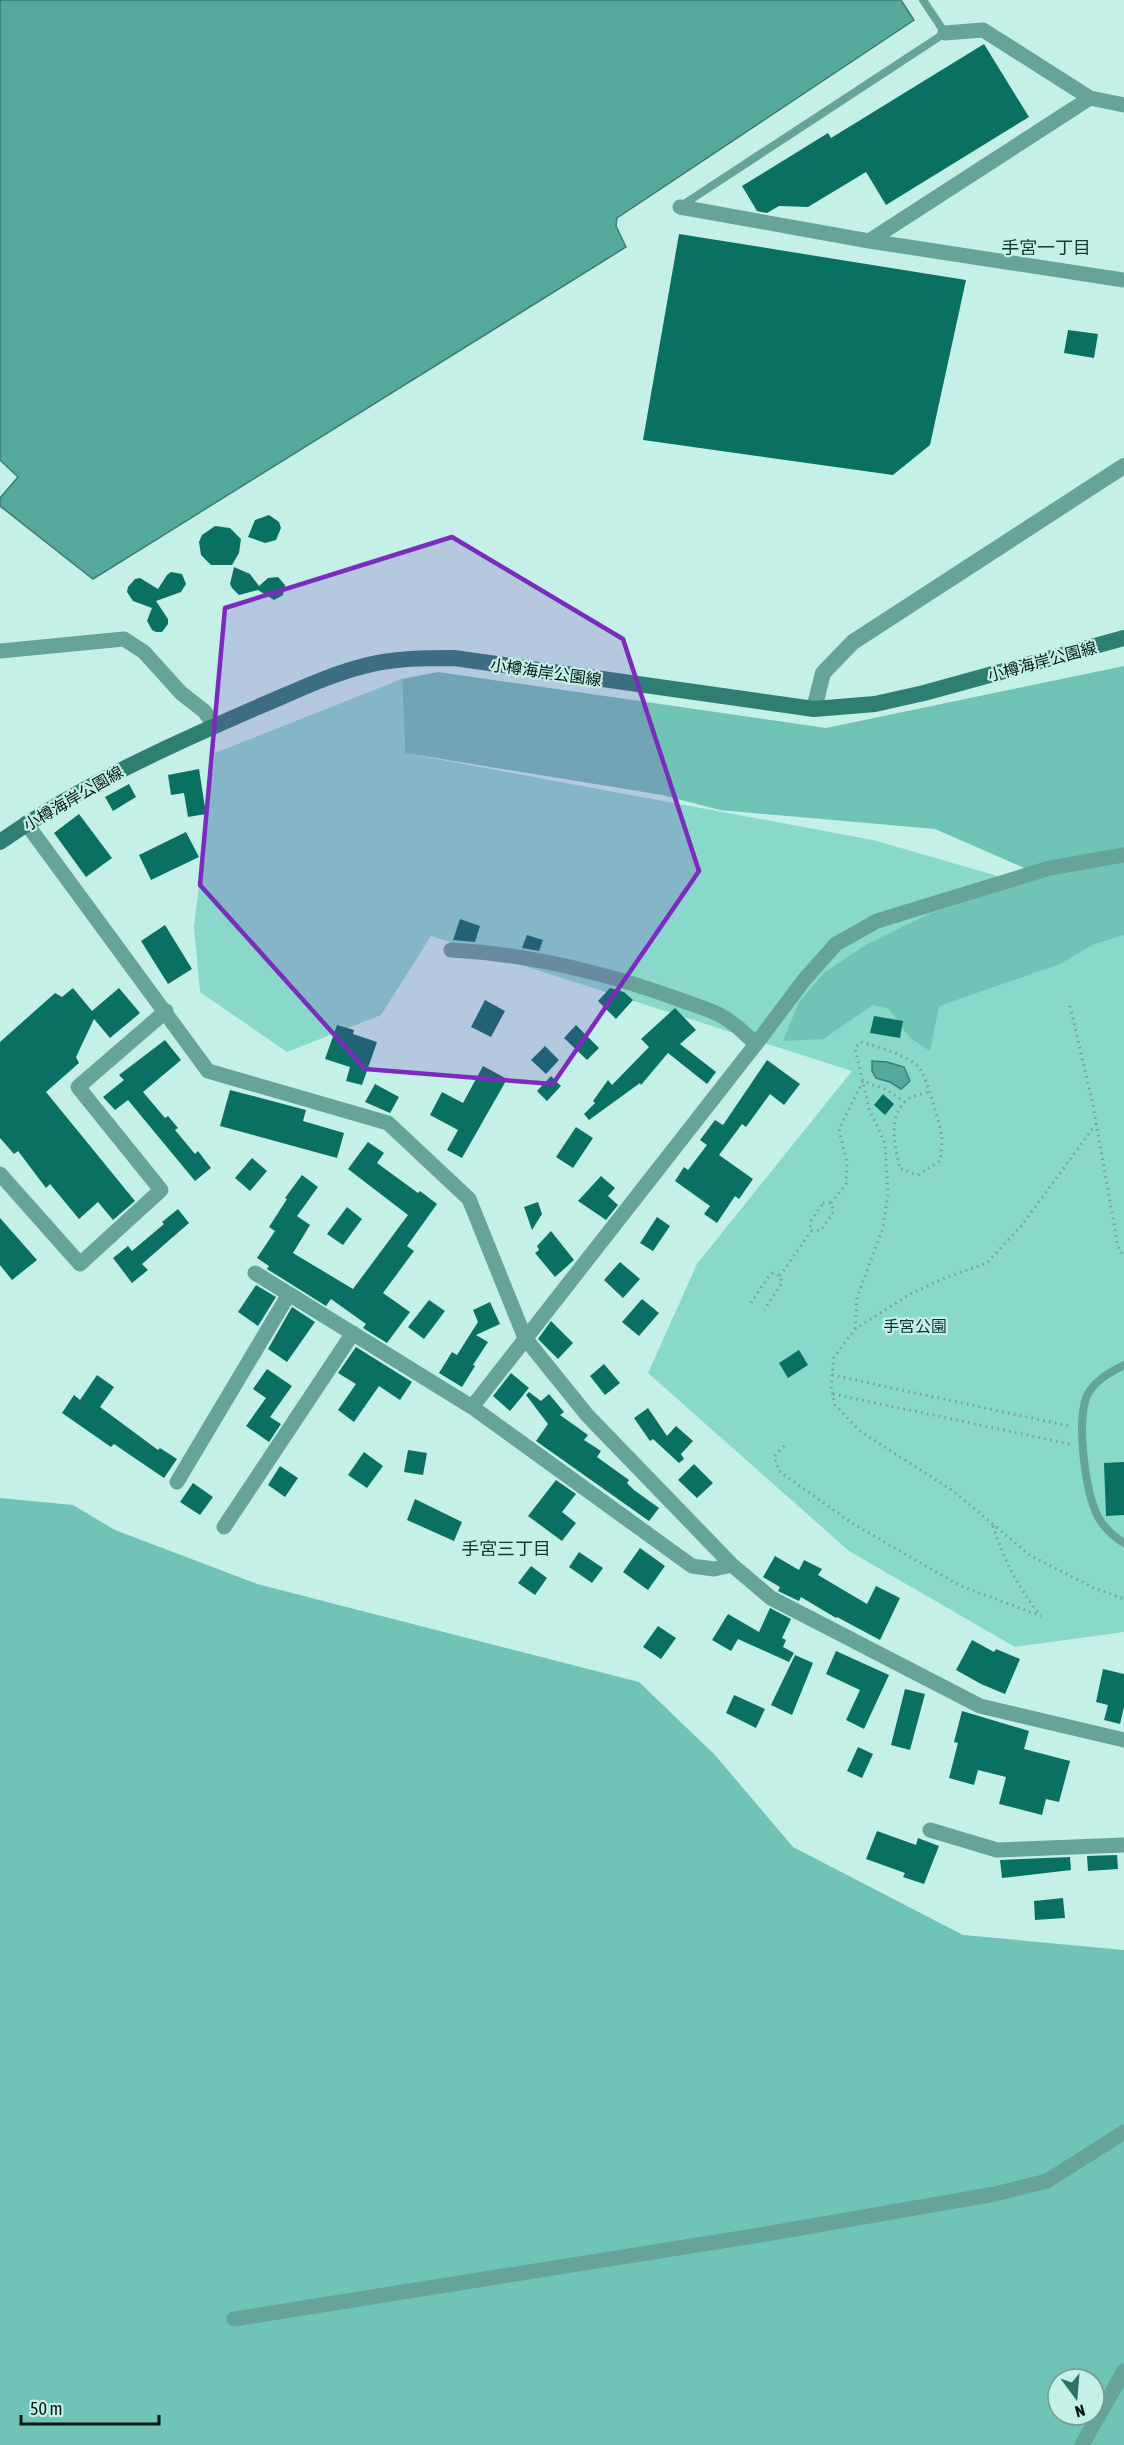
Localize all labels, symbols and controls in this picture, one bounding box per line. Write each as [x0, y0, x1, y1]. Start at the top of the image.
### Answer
district label: 手宮一丁目 [1001, 237, 1091, 258]
street label: 小樽海岸公園線 [986, 638, 1098, 684]
street label: 小樽海岸公園線 [489, 655, 603, 689]
street label: 小樽海岸公園線 [20, 762, 126, 834]
park label: 手宮公園 [883, 1317, 947, 1335]
district label: 手宮三丁目 [461, 1538, 551, 1559]
north arrow [1046, 2367, 1106, 2427]
scale bar [21, 2388, 159, 2426]
text: 50 m [30, 2398, 62, 2419]
text: N [1073, 2401, 1087, 2421]

